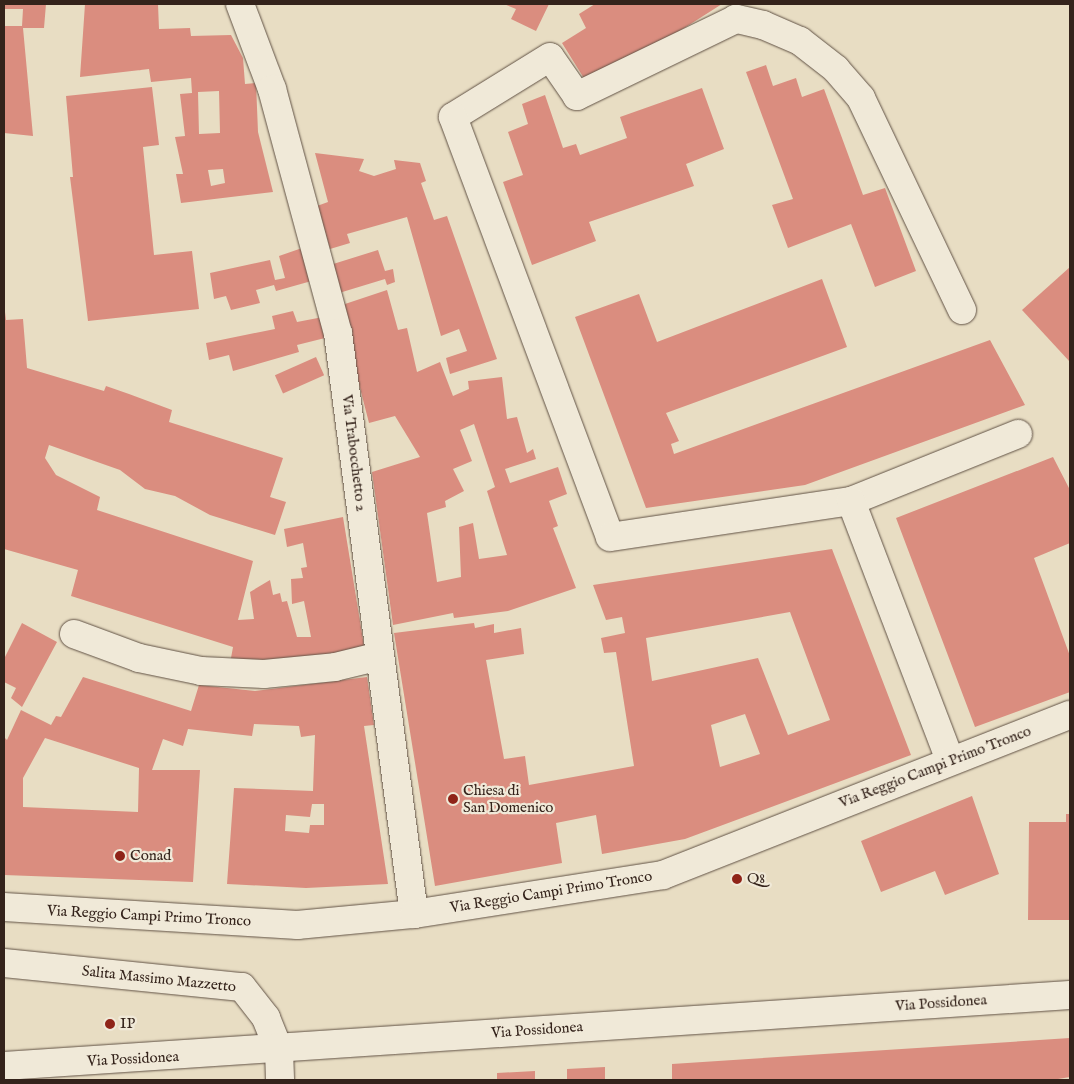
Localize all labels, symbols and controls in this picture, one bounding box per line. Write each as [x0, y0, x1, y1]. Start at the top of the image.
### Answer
street label: Via Trabocchetto 2 [338, 393, 370, 513]
street label: Via Reggio Campi Primo Tronco [836, 722, 1034, 812]
place label: Chiesa di San Domenico [463, 781, 553, 816]
marker: Chiesa di San Domenico [447, 793, 459, 805]
place label: Conad [130, 847, 171, 865]
marker: Conad [114, 850, 126, 862]
street label: Via Reggio Campi Primo Tronco [449, 867, 653, 917]
place label: Q8 [747, 870, 765, 888]
marker: Q8 [731, 873, 743, 885]
street label: Via Reggio Campi Primo Tronco [46, 902, 252, 930]
street label: Salita Massimo Mazzetto [81, 962, 237, 996]
street label: Via Possidonea [895, 991, 987, 1015]
place label: IP [120, 1015, 135, 1033]
marker: IP [104, 1018, 116, 1030]
street label: Via Possidonea [491, 1018, 583, 1042]
street label: Via Possidonea [87, 1048, 179, 1070]

